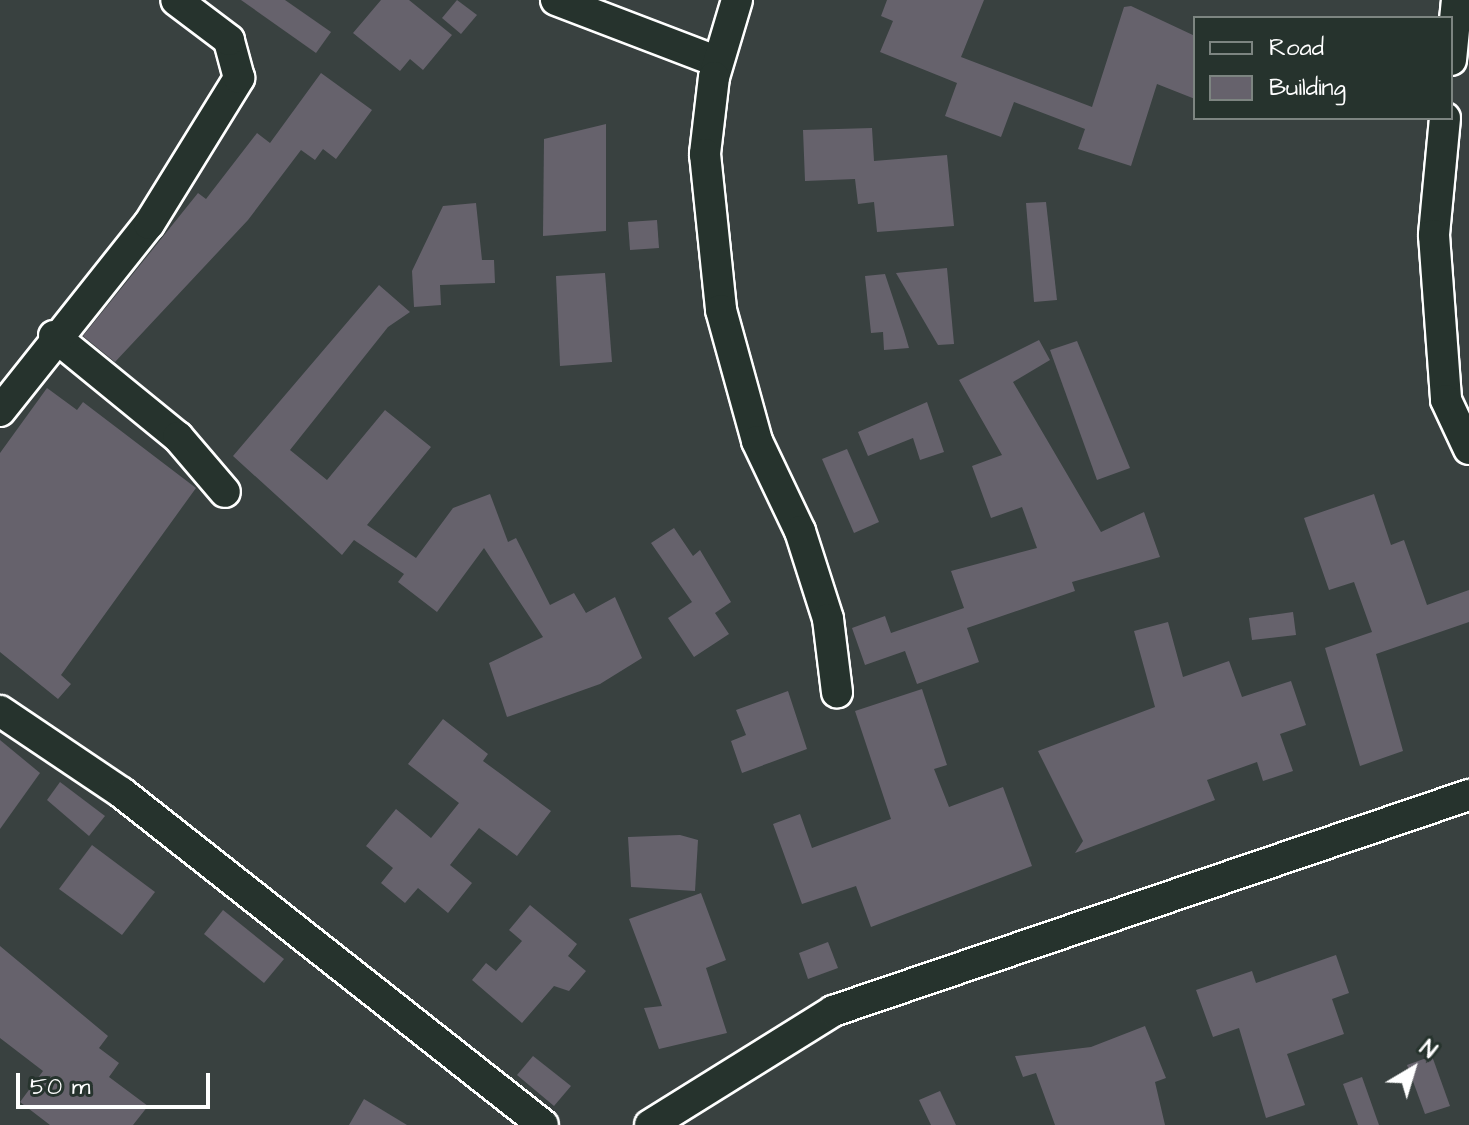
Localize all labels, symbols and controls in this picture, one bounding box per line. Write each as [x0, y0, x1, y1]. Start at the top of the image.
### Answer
legend [1193, 16, 1453, 120]
text: Road [1269, 31, 1324, 65]
text: Building [1269, 71, 1346, 105]
north arrow [1373, 1029, 1453, 1109]
text: N [1413, 1033, 1443, 1066]
scale bar [20, 1057, 214, 1107]
text: 50 m [30, 1070, 90, 1104]

